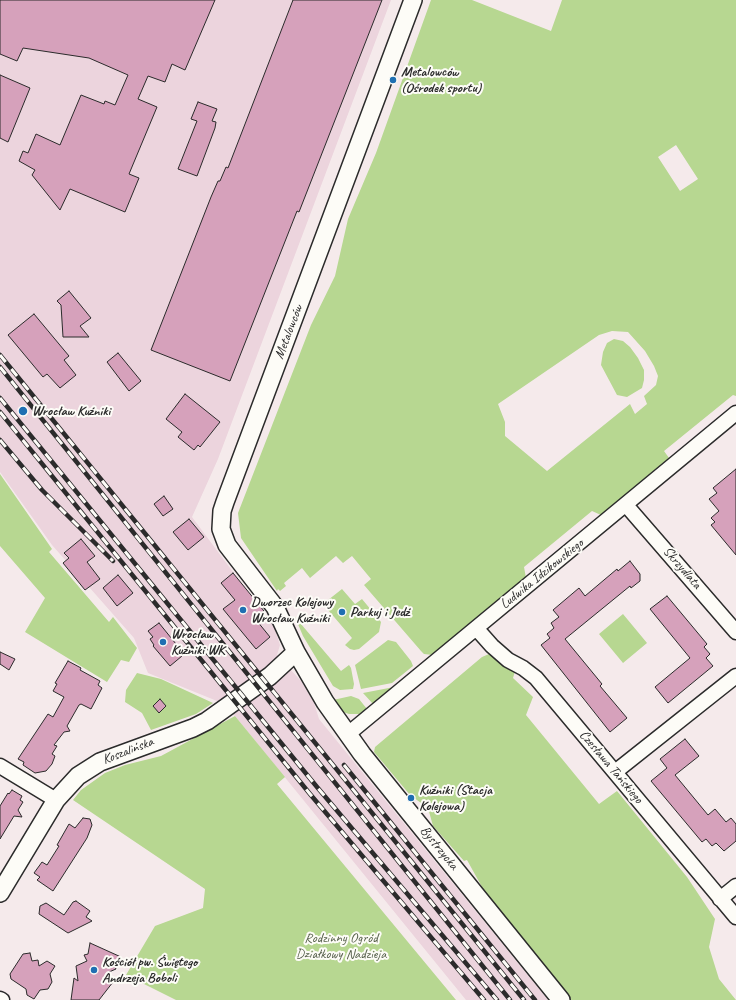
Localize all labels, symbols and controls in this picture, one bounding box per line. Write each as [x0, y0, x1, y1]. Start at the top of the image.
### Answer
place label: Metalowców (Ośrodek sportu) [401, 64, 481, 96]
marker: Metalowców (Ośrodek sportu) [388, 75, 398, 85]
street label: Metalowców [271, 303, 307, 361]
place label: Wrocław Kuźniki [32, 403, 110, 419]
marker: Wrocław Kuźniki [17, 405, 29, 417]
street label: Ludwika Idzikowskiego [497, 535, 587, 613]
street label: Skrzydlata [659, 543, 705, 593]
place label: Dworzec Kolejowy Wrocław Kuźniki [251, 594, 333, 626]
place label: Parkuj i Jedź [350, 604, 409, 620]
marker: Dworzec Kolejowy Wrocław Kuźniki [238, 605, 248, 615]
marker: Parkuj i Jedź [337, 607, 347, 617]
place label: Wrocław Kuźniki WK [171, 626, 225, 658]
marker: Wrocław Kuźniki WK [158, 637, 168, 647]
street label: Czesława Tańskiego [575, 727, 647, 807]
street label: Koszalińska [100, 734, 156, 768]
place label: Kuźniki (Stacja Kolejowa) [419, 782, 492, 814]
marker: Kuźniki (Stacja Kolejowa) [406, 793, 416, 803]
street label: Bystrzycka [416, 823, 462, 873]
park label: Rodzinny Ogród Działkowy Nadzieja [296, 930, 386, 962]
place label: Kościół pw. Świętego Andrzeja Boboli [102, 954, 197, 986]
marker: Kościół pw. Świętego Andrzeja Boboli [89, 965, 99, 975]

